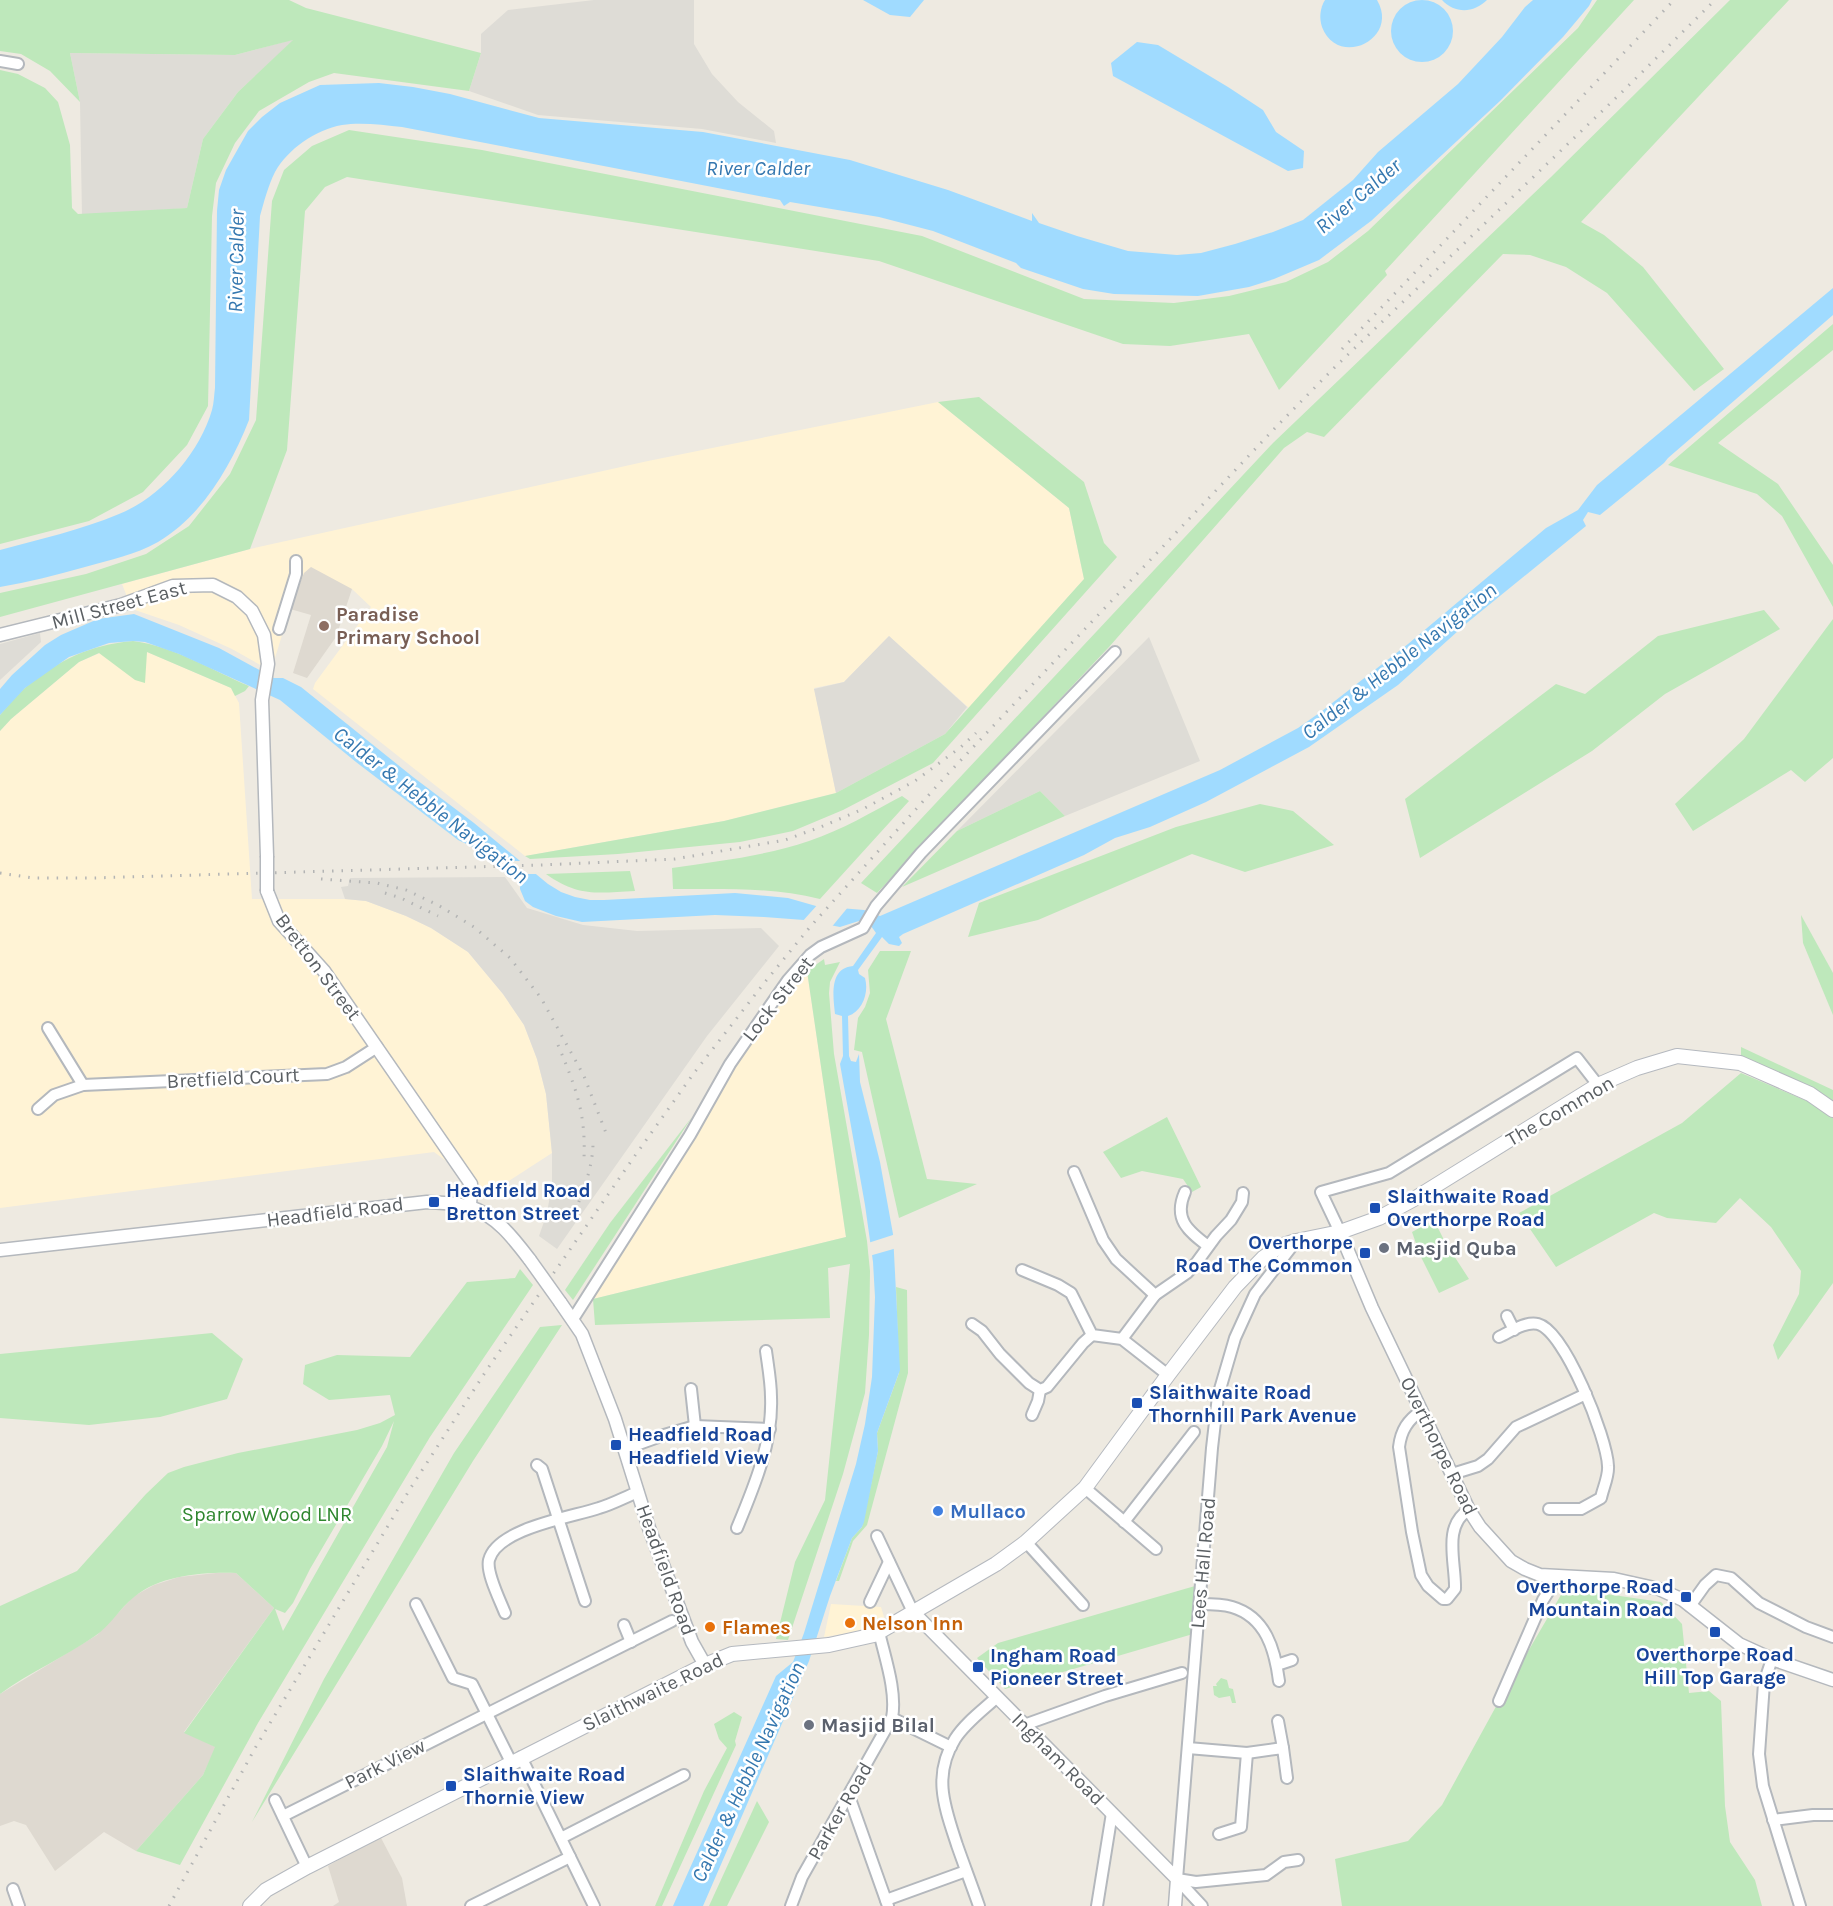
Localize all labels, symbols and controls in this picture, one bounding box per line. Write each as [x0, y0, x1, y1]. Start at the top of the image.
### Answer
water label: River Calder [1311, 153, 1406, 239]
water label: River Calder [706, 156, 811, 180]
water label: River Calder [223, 208, 249, 313]
street label: Mill Street East [49, 576, 189, 634]
water label: Calder & Hebble Navigation [1297, 578, 1501, 744]
place label: Paradise Primary School [336, 603, 480, 649]
marker: Paradise Primary School [317, 619, 331, 633]
water label: Calder & Hebble Navigation [329, 722, 533, 888]
street label: Bretton Street [270, 909, 366, 1025]
street label: Lock Street [738, 952, 819, 1046]
street label: Bretfield Court [166, 1063, 300, 1093]
street label: The Common [1502, 1071, 1618, 1151]
place label: Headfield Road Bretton Street [446, 1179, 591, 1225]
place label: Slaithwaite Road Overthorpe Road [1387, 1185, 1550, 1231]
street label: Headfield Road [265, 1192, 405, 1232]
marker: Headfield Road Bretton Street [427, 1195, 441, 1209]
marker: Slaithwaite Road Overthorpe Road [1368, 1201, 1382, 1215]
place label: Overthorpe Road The Common [1175, 1231, 1353, 1277]
place label: Masjid Quba [1396, 1237, 1517, 1260]
marker: Masjid Quba [1377, 1241, 1391, 1255]
marker: Overthorpe Road The Common [1358, 1246, 1372, 1260]
street label: Overthorpe Road [1396, 1373, 1482, 1519]
place label: Slaithwaite Road Thornhill Park Avenue [1149, 1381, 1357, 1427]
marker: Slaithwaite Road Thornhill Park Avenue [1130, 1396, 1144, 1410]
place label: Headfield Road Headfield View [628, 1423, 773, 1469]
marker: Headfield Road Headfield View [609, 1438, 623, 1452]
street label: Lees Hall Road [1186, 1496, 1220, 1630]
place label: Mullaco [950, 1500, 1026, 1523]
street label: Headfield Road [632, 1501, 700, 1639]
park label: Sparrow Wood LNR [182, 1503, 352, 1526]
marker: Mullaco [931, 1504, 945, 1518]
place label: Overthorpe Road Mountain Road [1516, 1575, 1674, 1621]
marker: Overthorpe Road Mountain Road [1679, 1590, 1693, 1604]
place label: Nelson Inn [862, 1612, 963, 1635]
place label: Flames [722, 1616, 791, 1639]
marker: Nelson Inn [843, 1616, 857, 1630]
marker: Flames [703, 1620, 717, 1634]
marker: Overthorpe Road Hill Top Garage [1708, 1625, 1722, 1639]
place label: Overthorpe Road Hill Top Garage [1636, 1643, 1794, 1689]
place label: Ingham Road Pioneer Street [990, 1644, 1124, 1690]
street label: Slaithwaite Road [579, 1648, 727, 1736]
water label: Calder & Hebble Navigation [686, 1658, 810, 1886]
marker: Ingham Road Pioneer Street [971, 1660, 985, 1674]
street label: Ingham Road [1007, 1708, 1109, 1810]
place label: Masjid Bilal [821, 1714, 935, 1737]
marker: Masjid Bilal [802, 1718, 816, 1732]
street label: Park View [341, 1734, 430, 1794]
street label: Parker Road [803, 1758, 877, 1864]
place label: Slaithwaite Road Thornie View [463, 1763, 626, 1809]
marker: Slaithwaite Road Thornie View [444, 1779, 458, 1793]

